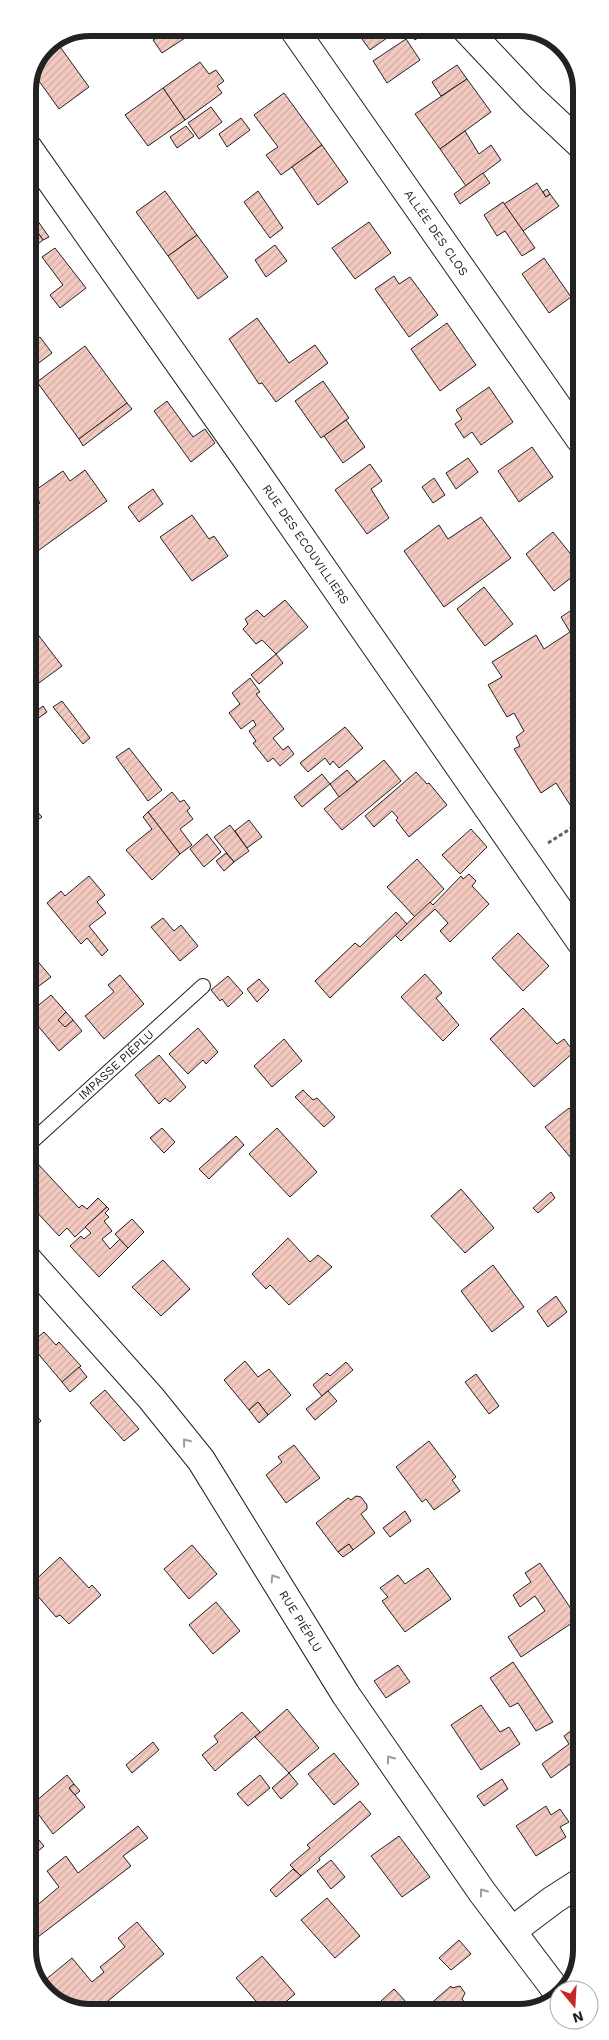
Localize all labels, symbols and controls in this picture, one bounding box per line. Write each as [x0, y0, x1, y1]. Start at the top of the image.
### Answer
street label: ALLÉE DES CLOS [401, 187, 471, 279]
street label: RUE DES ECOUVILLIERS [260, 482, 352, 607]
street label: IMPASSE PIÉPLU [76, 1027, 157, 1103]
one-way arrow [183, 1438, 192, 1447]
one-way arrow [271, 1575, 280, 1584]
street label: RUE PIÉPLU [276, 1588, 325, 1655]
one-way arrow [387, 1755, 396, 1765]
one-way arrow [480, 1888, 489, 1898]
north arrow [549, 1980, 599, 2030]
text: N [571, 2008, 585, 2027]

